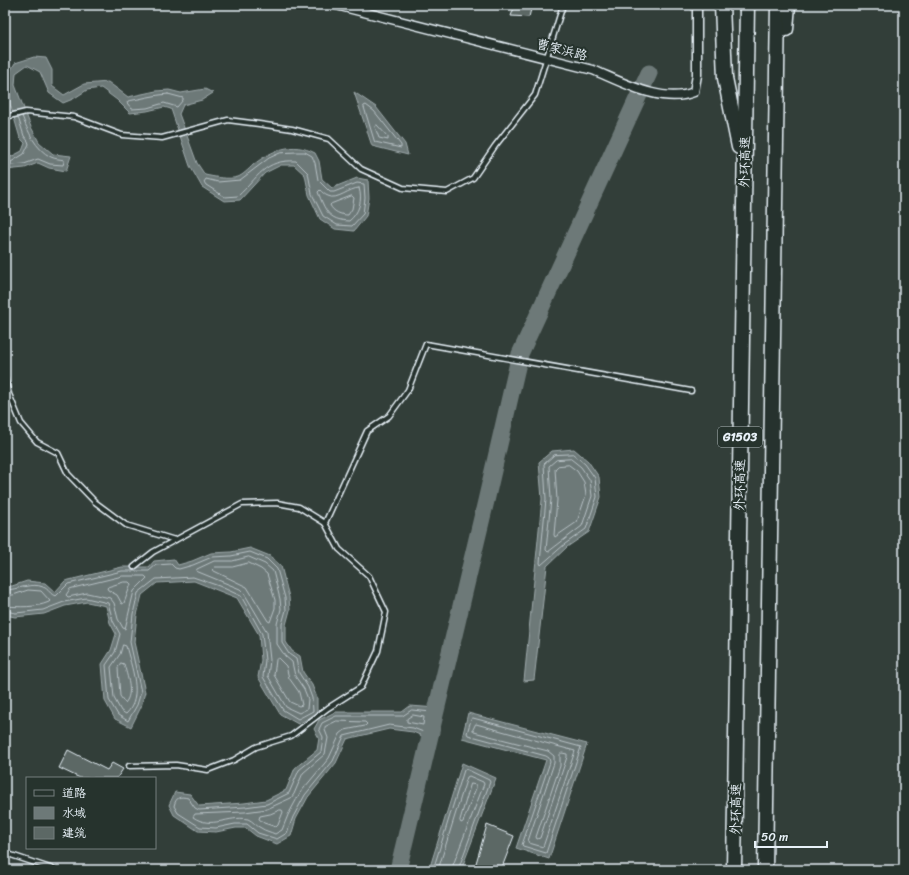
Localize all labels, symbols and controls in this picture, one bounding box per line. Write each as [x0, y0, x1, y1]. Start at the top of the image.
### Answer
street label: 曹家浜路 [534, 32, 590, 67]
street label: 外环高速 [733, 136, 756, 188]
road number: G1503 [718, 427, 762, 447]
street label: 外环高速 [728, 459, 751, 511]
legend [26, 777, 156, 849]
text: 道路 [62, 782, 86, 804]
street label: 外环高速 [724, 783, 747, 835]
text: 水域 [62, 802, 86, 824]
text: 建筑 [62, 822, 86, 844]
scale bar [755, 823, 827, 849]
text: 50 m [761, 826, 788, 848]

